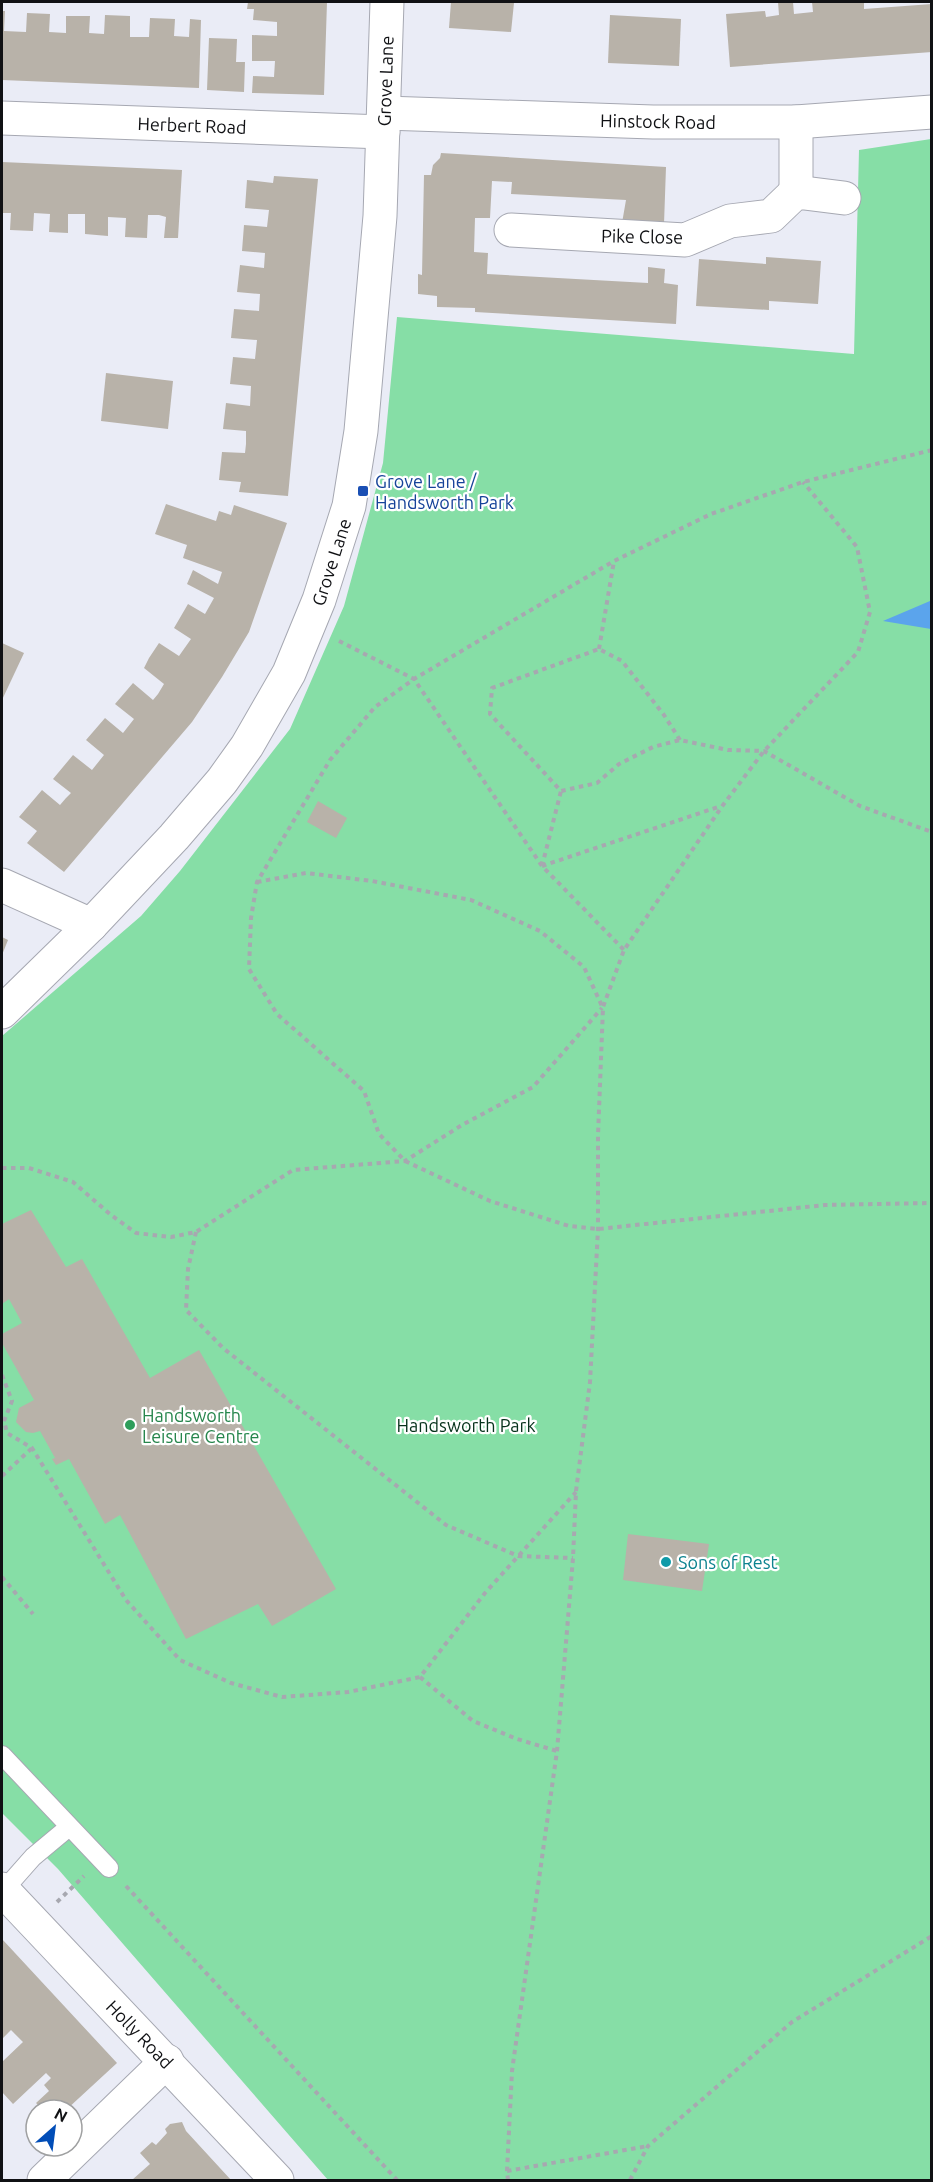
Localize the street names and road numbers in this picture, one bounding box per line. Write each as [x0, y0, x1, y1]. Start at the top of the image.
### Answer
street label: Grove Lane [373, 35, 397, 127]
street label: Hinstock Road [600, 110, 716, 132]
street label: Herbert Road [137, 113, 247, 137]
street label: Pike Close [601, 225, 683, 247]
street label: Grove Lane [307, 516, 355, 608]
street label: Holly Road [103, 1996, 177, 2072]

